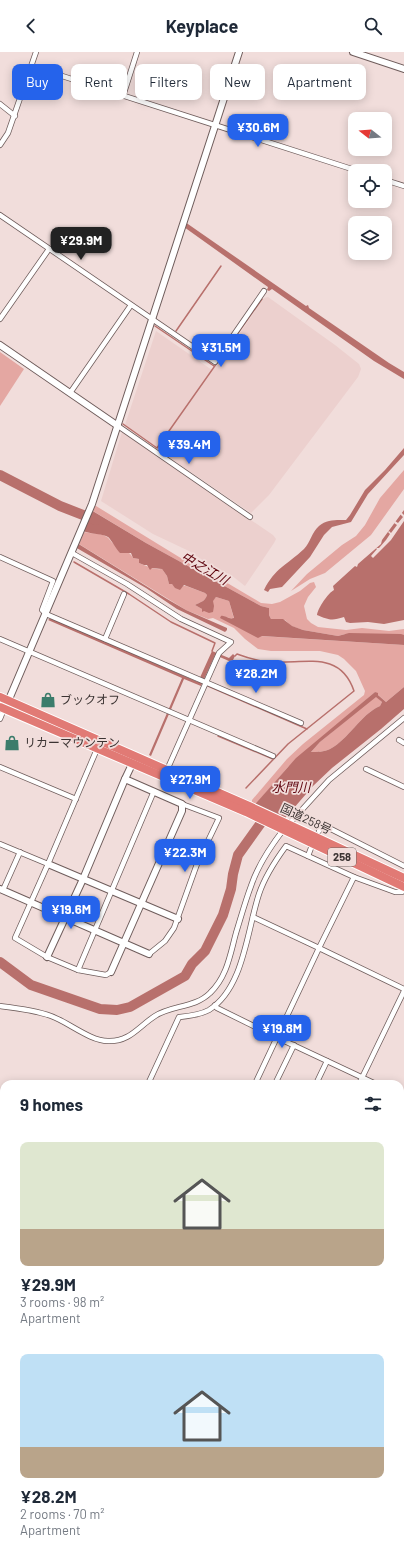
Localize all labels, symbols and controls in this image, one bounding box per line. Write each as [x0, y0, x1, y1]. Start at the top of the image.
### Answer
icon: back [20, 15, 42, 37]
text: Keyplace [166, 15, 238, 37]
icon: search [362, 15, 384, 37]
chip: Buy [12, 64, 63, 100]
chip: Rent [71, 64, 127, 100]
chip: Filters [135, 64, 202, 100]
chip: New [210, 64, 265, 100]
chip: Apartment [273, 64, 366, 100]
north arrow [348, 112, 392, 156]
map controls [348, 112, 392, 260]
pin: ¥30.6M [225, 114, 291, 148]
text: ¥30.6M [236, 119, 280, 135]
button: locate [348, 164, 392, 208]
button: layers [348, 216, 392, 260]
pin: ¥29.9M [48, 227, 114, 261]
text: ¥29.9M [60, 232, 102, 248]
pin: ¥31.5M [188, 334, 254, 368]
text: ¥31.5M [201, 339, 241, 355]
pin: ¥39.4M [156, 431, 222, 465]
text: ¥39.4M [167, 436, 211, 452]
water label: 中之江川 [178, 548, 233, 589]
pin: ¥28.2M [223, 660, 289, 694]
text: ¥28.2M [234, 665, 278, 681]
shop icon: ブックオフ [39, 691, 57, 709]
place label: ブックオフ [60, 692, 120, 706]
shop icon: リカーマウンテン [3, 734, 21, 752]
place label: リカーマウンテン [24, 735, 120, 749]
pin: ¥27.9M [157, 766, 223, 800]
text: ¥27.9M [169, 771, 211, 787]
water label: 水門川 [271, 779, 312, 795]
street label: 国道258号 [279, 800, 334, 836]
pin: ¥22.3M [152, 839, 218, 873]
text: ¥22.3M [163, 844, 207, 860]
road number: 258 [328, 848, 356, 866]
pin: ¥19.6M [38, 896, 104, 930]
text: ¥19.6M [51, 901, 91, 917]
pin: ¥19.8M [249, 1015, 315, 1049]
text: ¥19.8M [262, 1020, 302, 1036]
icon: filters [362, 1093, 384, 1115]
text: 9 homes [20, 1094, 83, 1114]
icon: home [166, 1168, 238, 1240]
text: ¥29.9M [20, 1274, 76, 1294]
text: 3 rooms · 98 m² [20, 1294, 104, 1310]
text: Apartment [20, 1310, 81, 1326]
icon: home [166, 1380, 238, 1452]
text: ¥28.2M [20, 1486, 77, 1506]
text: 2 rooms · 70 m² [20, 1506, 104, 1522]
text: Apartment [20, 1522, 81, 1538]

